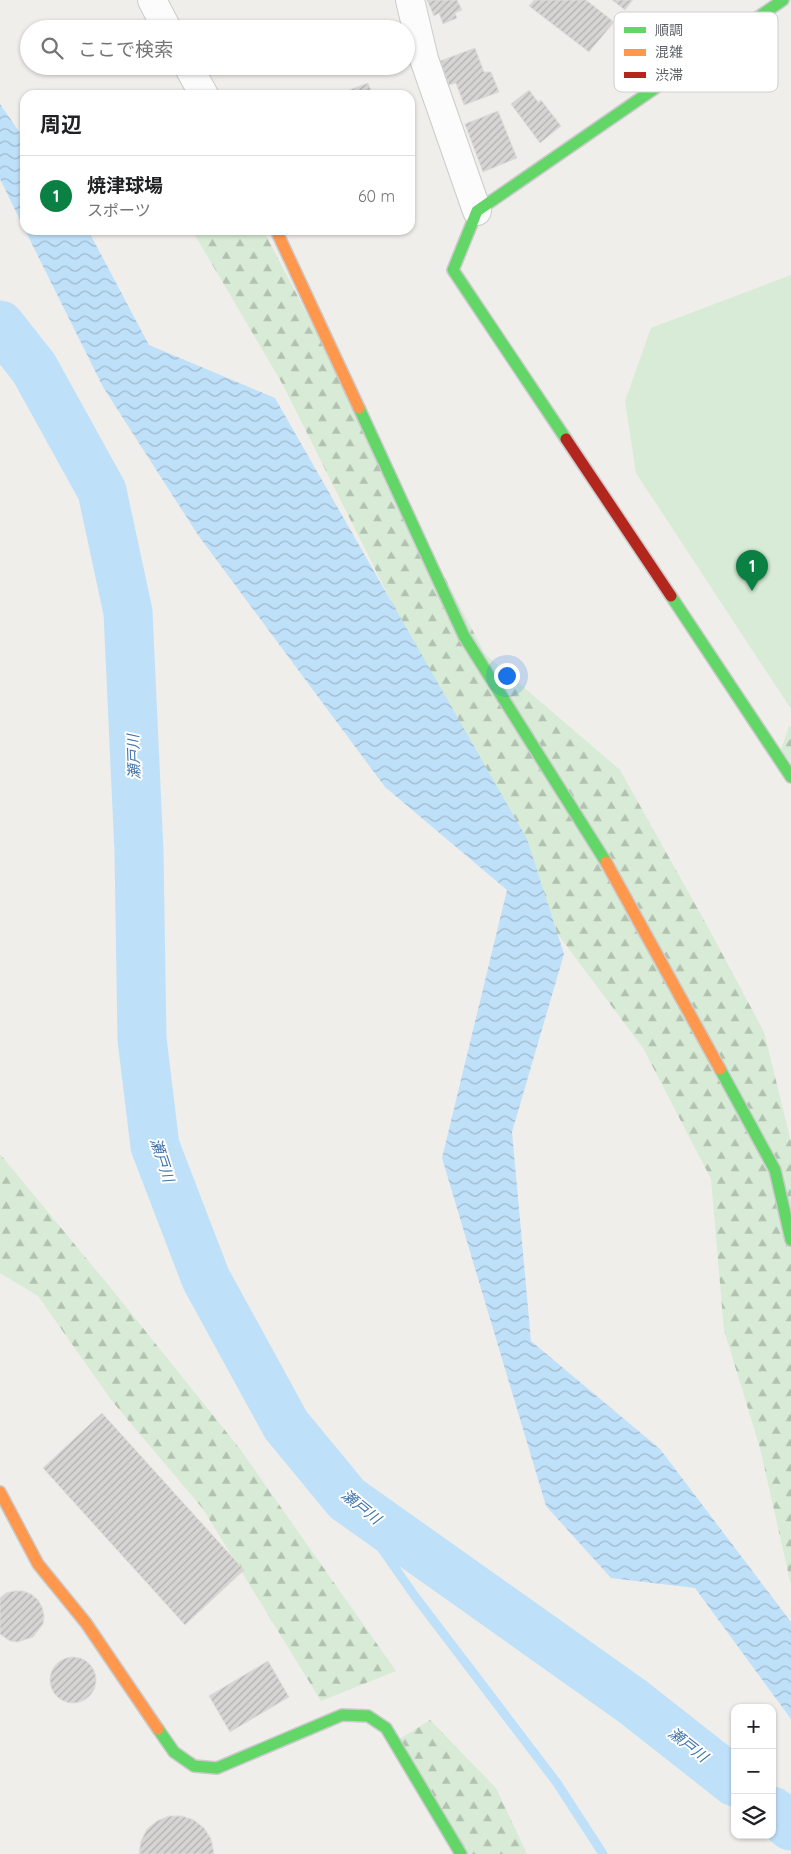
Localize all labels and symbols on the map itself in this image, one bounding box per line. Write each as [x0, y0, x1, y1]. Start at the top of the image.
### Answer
legend [614, 12, 778, 92]
text: 順調 [655, 21, 683, 39]
text: 混雑 [655, 43, 683, 61]
text: 渋滞 [655, 66, 683, 84]
pin: 1 [736, 550, 768, 591]
your location [494, 663, 520, 689]
water label: 瀬戸川 [123, 732, 144, 780]
water label: 瀬戸川 [146, 1136, 179, 1186]
water label: 瀬戸川 [338, 1485, 386, 1529]
water label: 瀬戸川 [665, 1723, 713, 1767]

